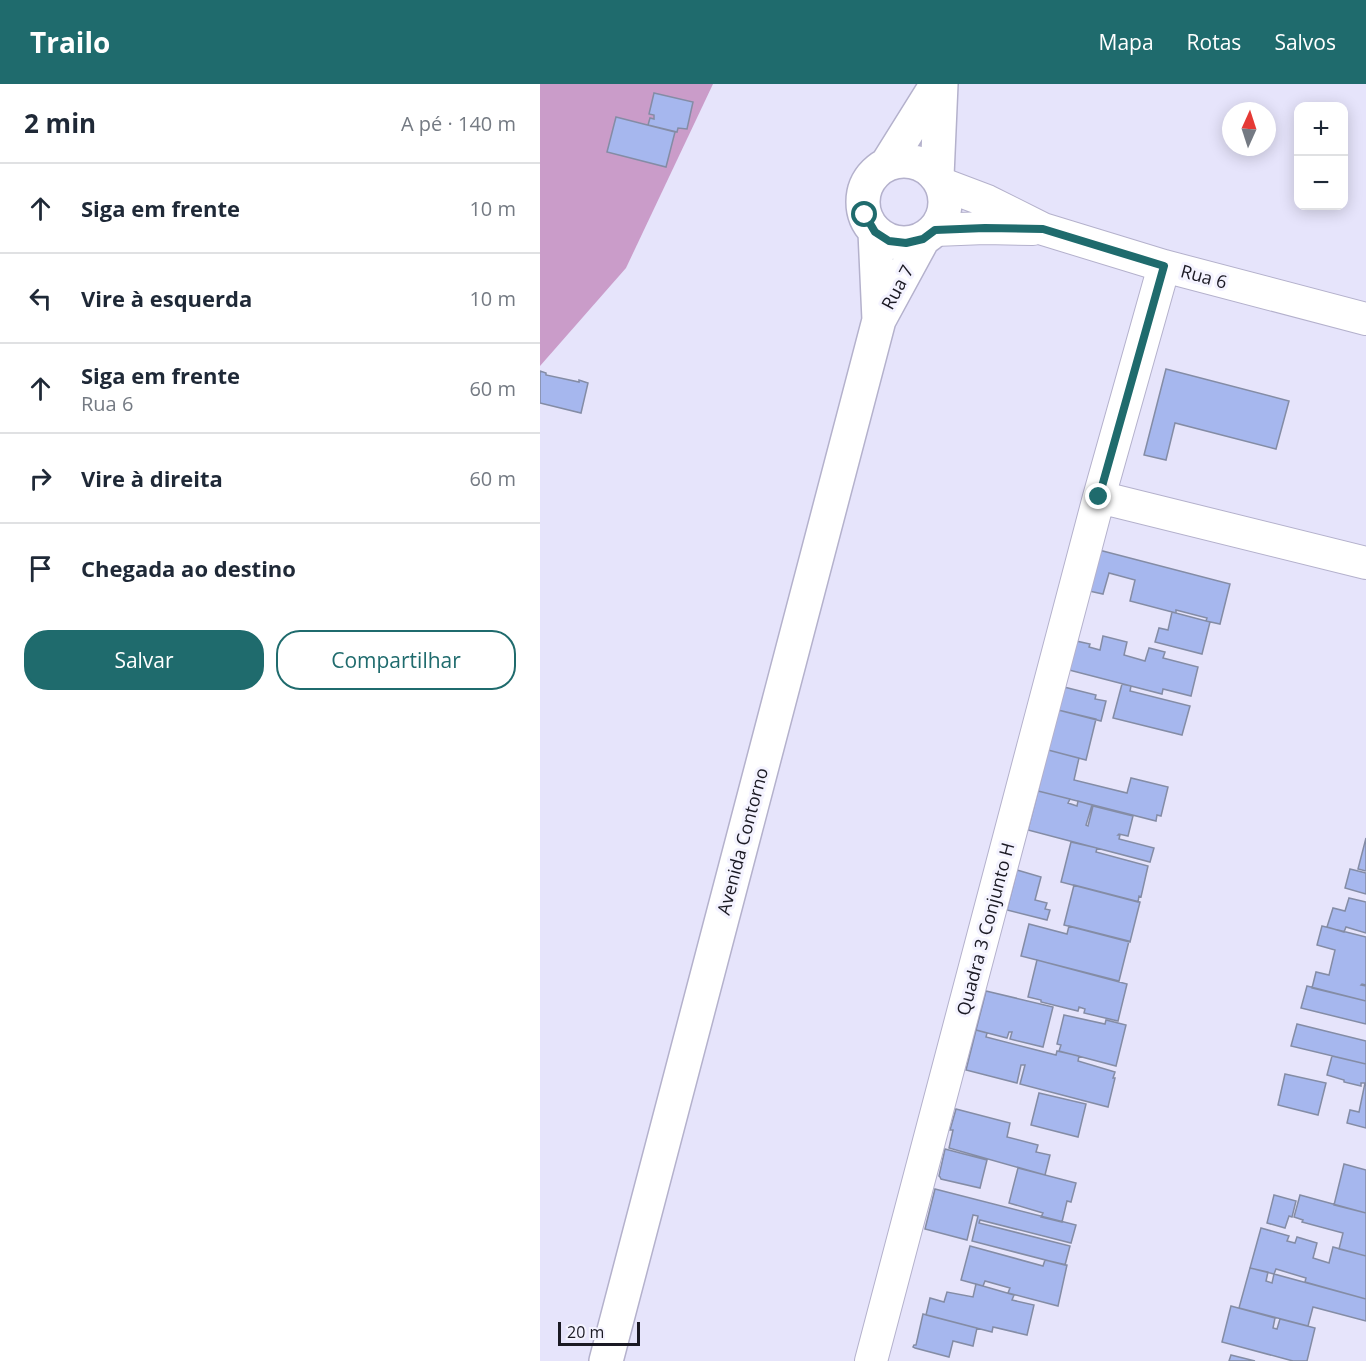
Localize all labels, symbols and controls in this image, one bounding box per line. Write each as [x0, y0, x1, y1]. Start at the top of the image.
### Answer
text: Trailo [30, 23, 110, 61]
text: Mapa [1099, 28, 1154, 56]
text: Rotas [1187, 28, 1241, 56]
text: Salvos [1274, 28, 1336, 56]
north arrow [1222, 102, 1276, 156]
map controls [1294, 102, 1348, 210]
button: + [1294, 102, 1348, 156]
text: 2 min [24, 105, 96, 141]
text: A pé · 140 m [401, 110, 516, 137]
button: − [1294, 156, 1348, 210]
icon: ahead [24, 192, 57, 225]
text: Siga em frente [81, 193, 240, 223]
text: 10 m [469, 195, 516, 222]
route start [851, 201, 877, 227]
street label: Rua 6 [1178, 258, 1230, 294]
street label: Rua 7 [875, 261, 919, 313]
icon: left [24, 282, 57, 315]
text: Vire à esquerda [81, 283, 252, 313]
text: 10 m [469, 285, 516, 312]
text: Siga em frente [81, 360, 240, 390]
icon: ahead [24, 372, 57, 405]
text: 60 m [469, 375, 516, 402]
text: Rua 6 [81, 390, 133, 417]
icon: right [24, 462, 57, 495]
text: Vire à direita [81, 463, 223, 493]
text: 60 m [469, 465, 516, 492]
route end [1085, 483, 1111, 509]
icon: arrive [24, 552, 57, 585]
text: Chegada ao destino [81, 553, 296, 583]
button: Salvar [24, 630, 264, 690]
button: Compartilhar [276, 630, 516, 690]
street label: Avenida Contorno [711, 765, 773, 917]
street label: Quadra 3 Conjunto H [950, 840, 1020, 1018]
scale bar [558, 1319, 640, 1346]
text: 20 m [567, 1321, 604, 1343]

